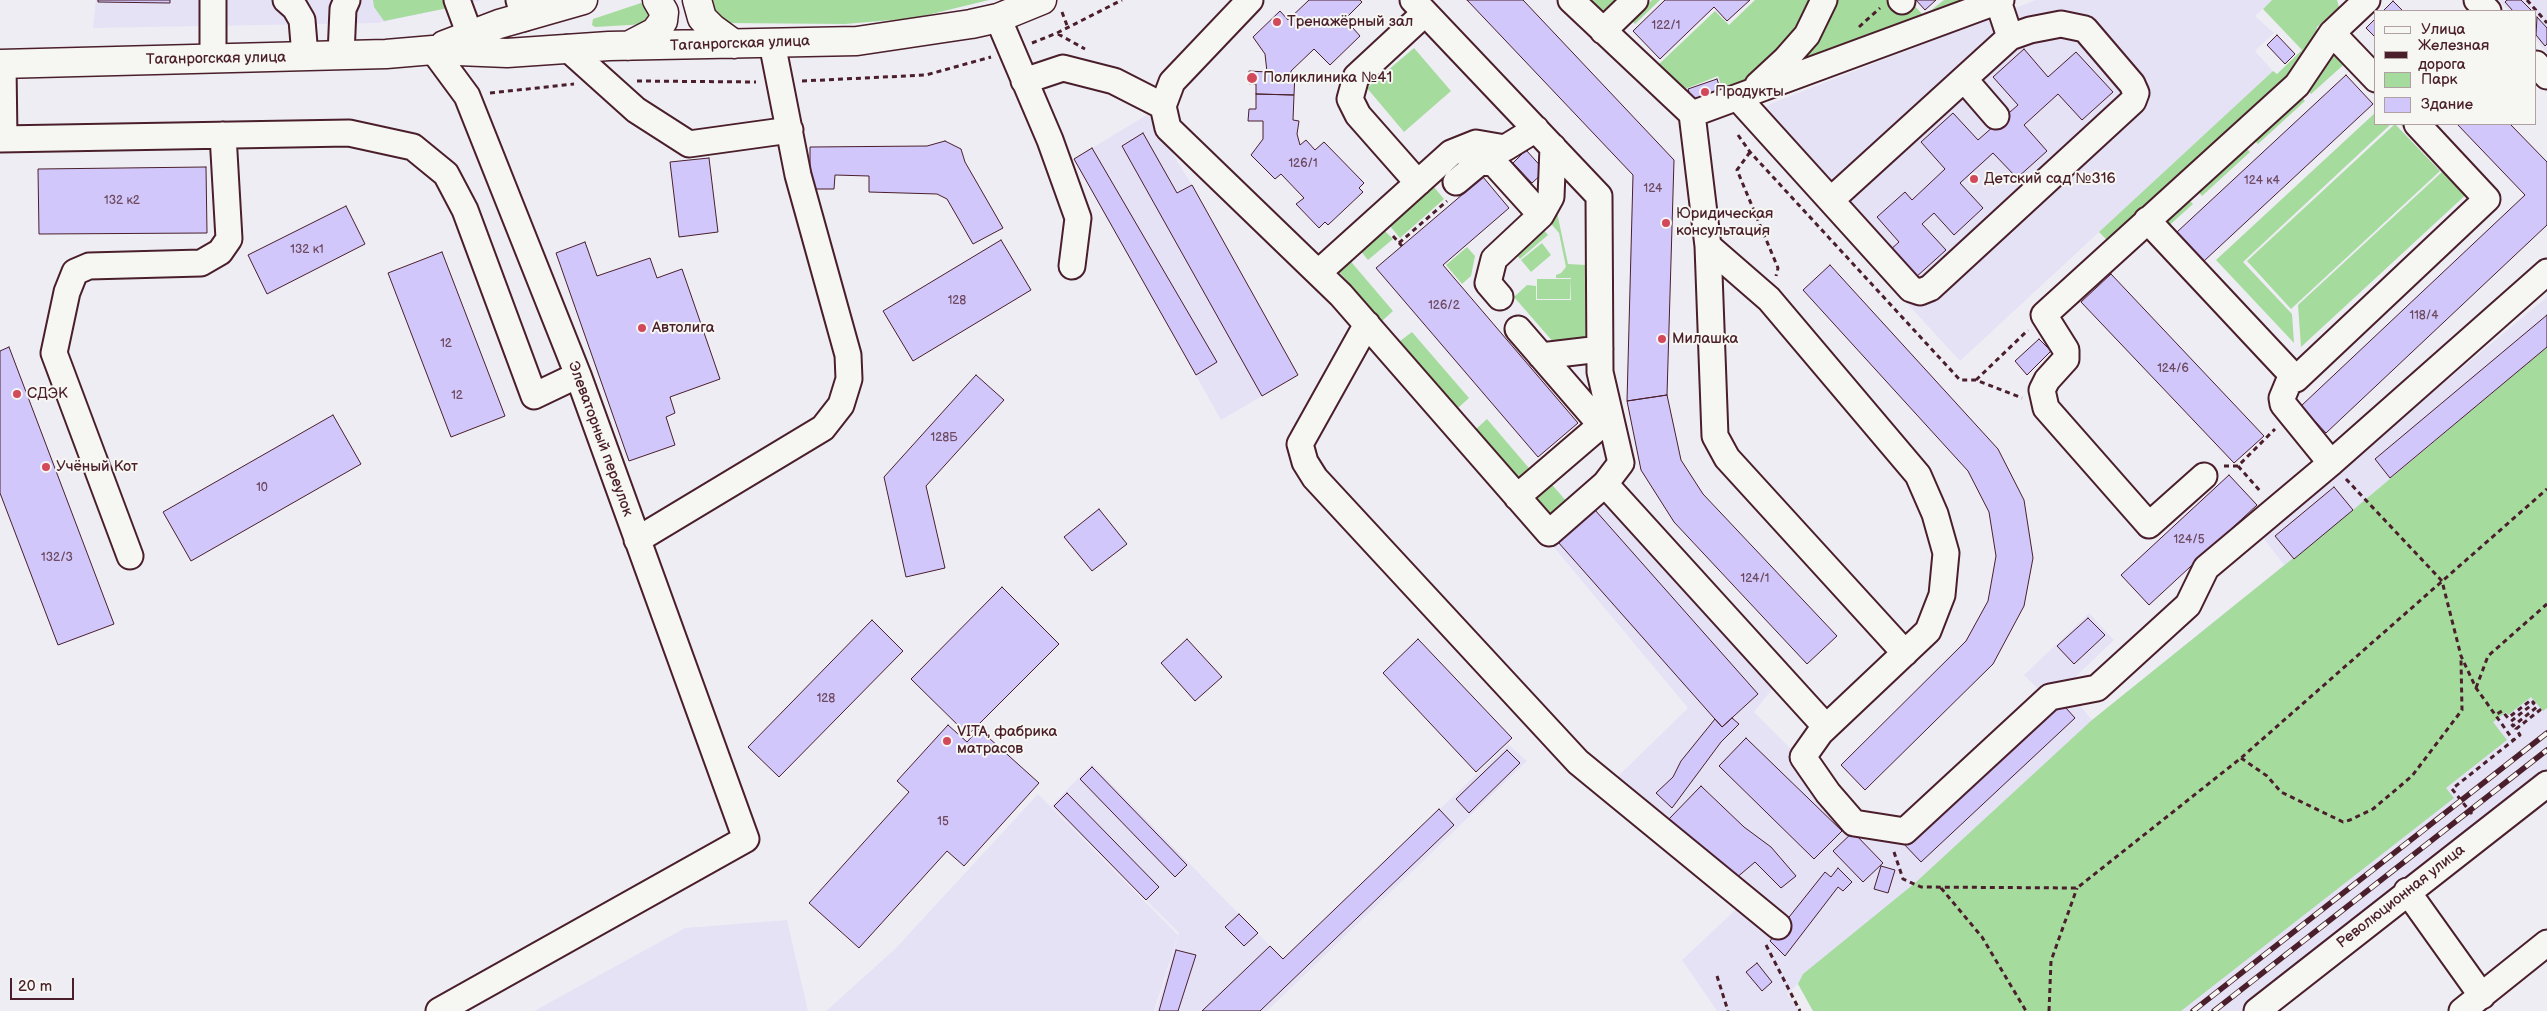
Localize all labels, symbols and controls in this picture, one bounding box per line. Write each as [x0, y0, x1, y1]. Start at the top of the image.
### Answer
legend [2374, 10, 2537, 125]
place label: Тренажёрный зал [1287, 13, 1413, 31]
marker: Тренажёрный зал [1271, 16, 1283, 28]
house number: 122/1 [1652, 19, 1680, 33]
text: Улица [2421, 20, 2465, 39]
street label: Таганрогская улица [670, 33, 810, 55]
text: Железная дорога [2418, 36, 2489, 74]
street label: Таганрогская улица [146, 49, 286, 69]
place label: Поликлиника №41 [1263, 69, 1392, 87]
text: Парк [2421, 70, 2458, 89]
marker: Поликлиника №41 [1245, 71, 1259, 85]
place label: Продукты [1715, 83, 1784, 101]
marker: Продукты [1699, 86, 1711, 98]
text: Здание [2421, 95, 2473, 114]
house number: 126/1 [1288, 157, 1318, 171]
place label: Детский сад №316 [1984, 170, 2116, 188]
marker: Детский сад №316 [1968, 173, 1980, 185]
house number: 124 к4 [2244, 174, 2280, 188]
house number: 124 [1644, 182, 1662, 196]
house number: 132 к2 [104, 194, 140, 208]
place label: Юридическая консультация [1676, 205, 1773, 240]
marker: Юридическая консультация [1660, 217, 1672, 229]
house number: 132 к1 [290, 243, 324, 257]
house number: 128 [948, 294, 966, 308]
house number: 126/2 [1428, 299, 1460, 313]
house number: 118/4 [2409, 309, 2439, 323]
place label: Автолига [652, 319, 715, 337]
marker: Автолига [636, 322, 648, 334]
place label: Милашка [1672, 330, 1738, 348]
marker: Милашка [1656, 333, 1668, 345]
house number: 12 [440, 337, 452, 351]
street label: Элеваторный переулок [564, 359, 636, 519]
house number: 124/6 [2157, 362, 2189, 376]
place label: СДЭК [27, 385, 68, 403]
marker: СДЭК [11, 388, 23, 400]
house number: 12 [451, 389, 463, 403]
house number: 128Б [930, 431, 958, 445]
place label: Учёный Кот [56, 458, 138, 476]
marker: Учёный Кот [40, 461, 52, 473]
house number: 10 [256, 481, 268, 495]
house number: 124/5 [2173, 533, 2205, 547]
house number: 132/3 [41, 551, 73, 565]
house number: 124/1 [1741, 572, 1769, 586]
house number: 128 [817, 692, 835, 706]
place label: VITA, фабрика матрасов [957, 723, 1057, 758]
marker: VITA, фабрика матрасов [941, 735, 953, 747]
house number: 15 [937, 815, 949, 829]
street label: Революционная улица [2333, 841, 2469, 953]
scale bar [12, 968, 76, 1000]
text: 20 m [18, 977, 52, 996]

